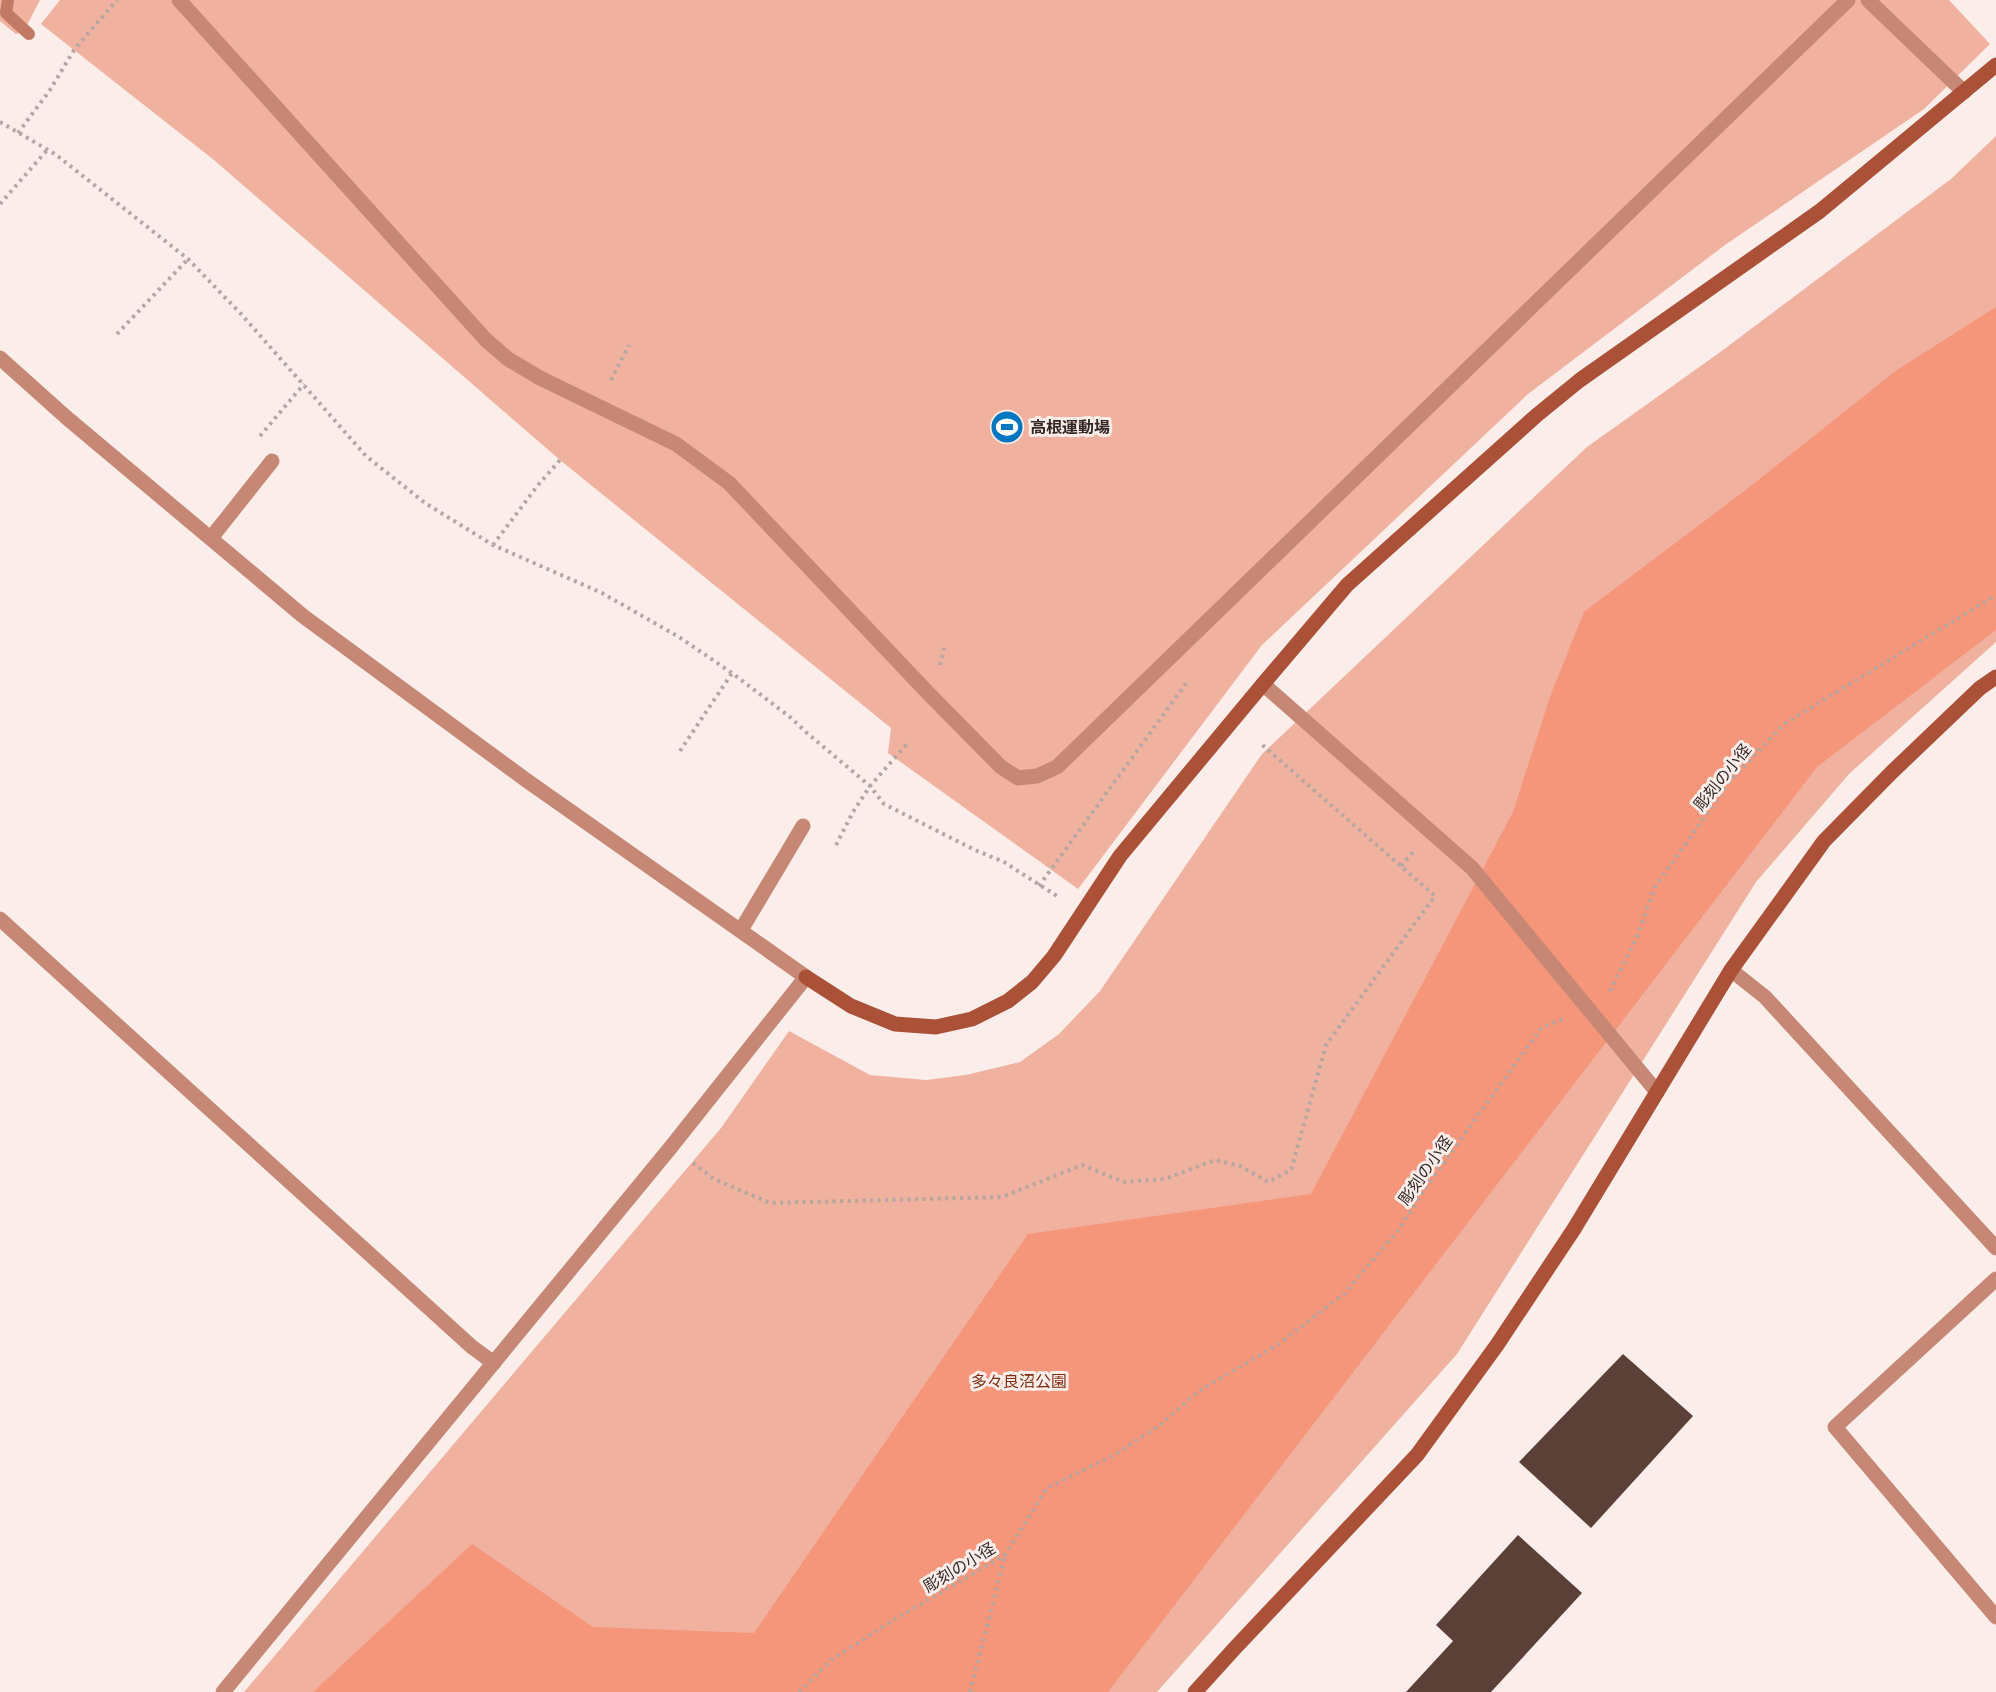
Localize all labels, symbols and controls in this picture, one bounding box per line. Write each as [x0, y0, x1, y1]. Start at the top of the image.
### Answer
sports icon: 高根運動場 [989, 409, 1025, 445]
place label: 高根運動場 [1030, 417, 1110, 437]
street label: 彫刻の小径 [1689, 740, 1755, 814]
street label: 彫刻の小径 [1394, 1131, 1456, 1209]
park label: 多々良沼公園 [971, 1371, 1067, 1391]
street label: 彫刻の小径 [920, 1538, 998, 1596]

